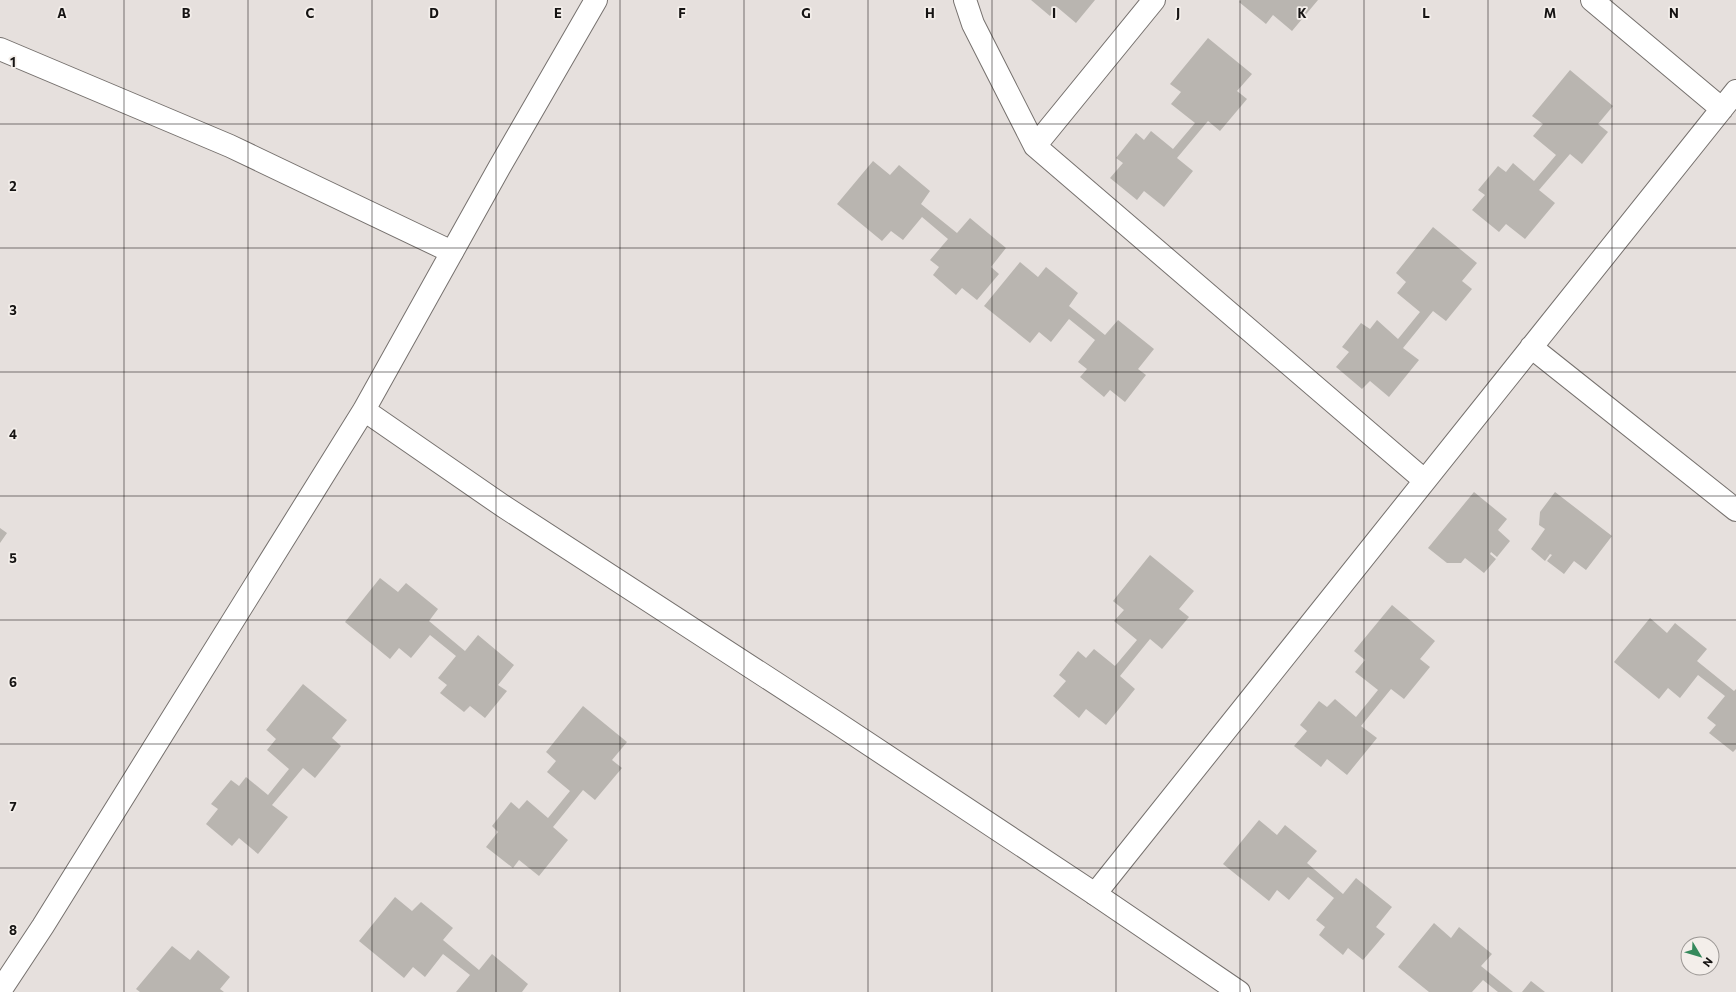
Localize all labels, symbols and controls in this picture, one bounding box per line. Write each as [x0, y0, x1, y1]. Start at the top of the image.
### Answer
text: A [57, 5, 67, 21]
text: B [182, 5, 191, 21]
text: C [306, 5, 315, 21]
text: D [429, 5, 439, 21]
text: E [554, 5, 562, 21]
text: F [678, 5, 686, 21]
text: G [801, 5, 811, 21]
text: H [925, 5, 935, 21]
text: I [1052, 5, 1056, 21]
text: J [1176, 5, 1180, 21]
text: K [1297, 5, 1307, 21]
text: L [1422, 5, 1430, 21]
text: M [1544, 5, 1556, 21]
text: N [1669, 5, 1679, 21]
text: 1 [10, 54, 16, 70]
text: 2 [9, 178, 17, 194]
text: 3 [9, 302, 17, 318]
text: 4 [9, 426, 17, 442]
text: 5 [9, 550, 17, 566]
text: 6 [9, 674, 17, 690]
text: 7 [9, 798, 17, 814]
text: 8 [9, 922, 17, 938]
north arrow [1680, 936, 1720, 976]
text: N [1701, 955, 1716, 970]

